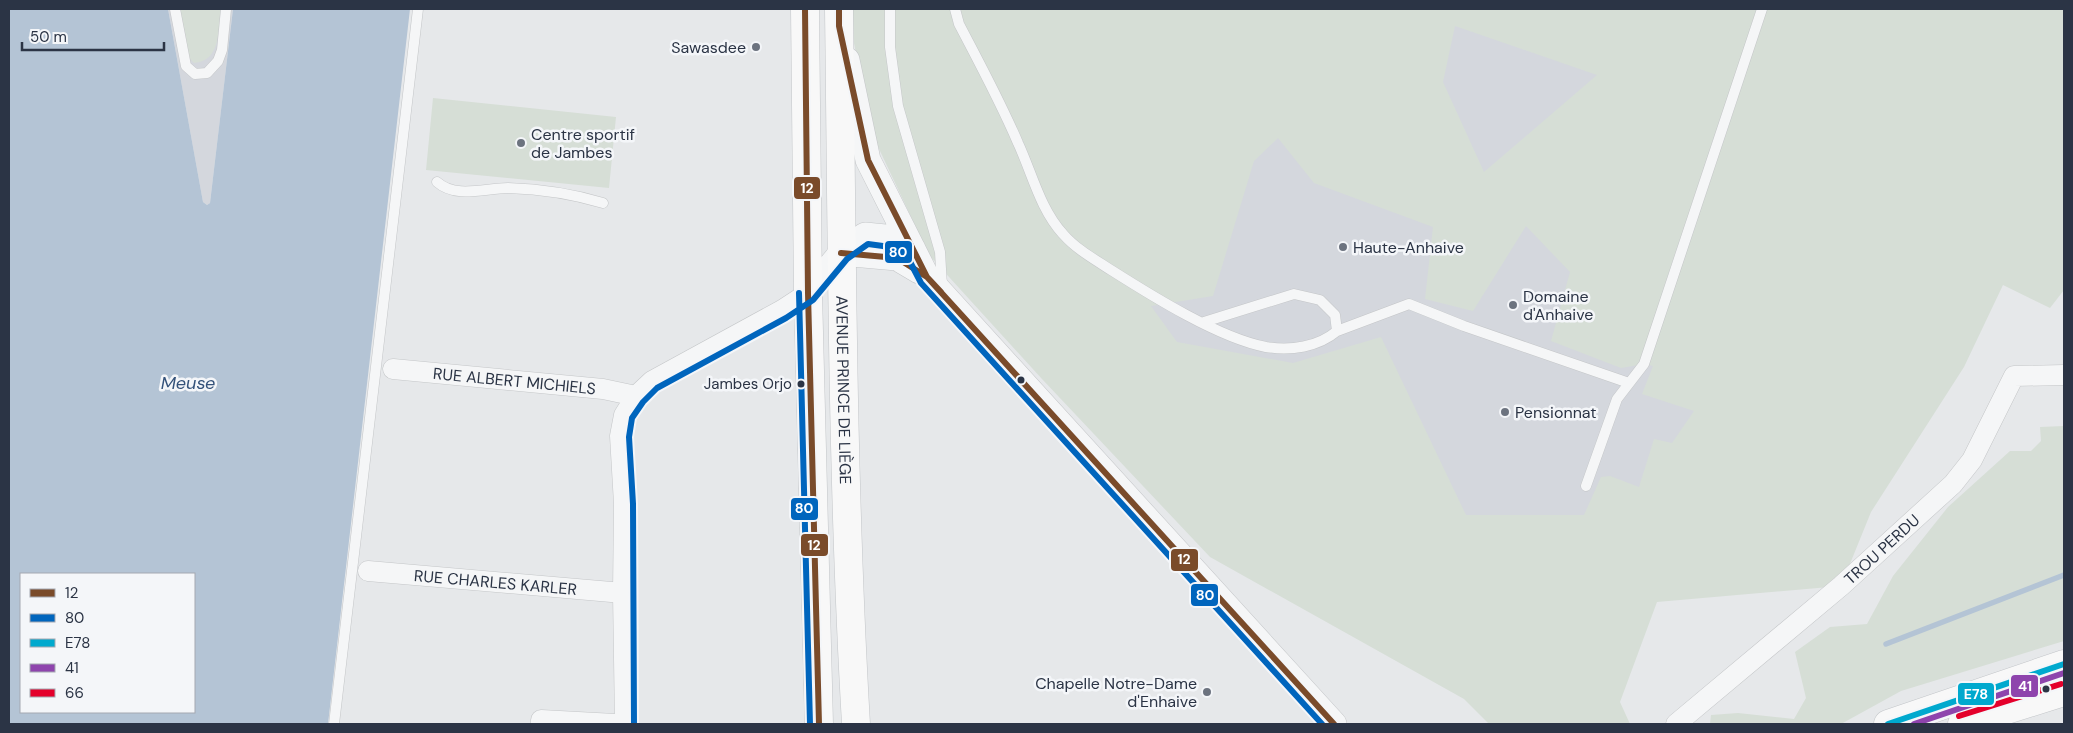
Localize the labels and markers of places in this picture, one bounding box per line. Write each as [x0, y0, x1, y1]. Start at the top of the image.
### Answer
place label: Sawasdee [671, 37, 746, 58]
marker: Sawasdee [750, 41, 762, 53]
place label: Centre sportif de Jambes [531, 124, 635, 163]
marker: Centre sportif de Jambes [515, 137, 527, 149]
place label: Haute-Anhaive [1353, 237, 1464, 258]
marker: Haute-Anhaive [1337, 241, 1349, 253]
place label: Domaine d'Anhaive [1523, 286, 1593, 325]
marker: Domaine d'Anhaive [1507, 299, 1519, 311]
place label: Jambes Orjo [704, 374, 792, 394]
unlabelled marker [1016, 375, 1026, 385]
marker: Jambes Orjo [796, 379, 806, 389]
place label: Pensionnat [1515, 402, 1597, 423]
marker: Pensionnat [1499, 406, 1511, 418]
place label: Chapelle Notre-Dame d'Enhaive [1035, 673, 1197, 712]
unlabelled marker [2041, 684, 2051, 694]
marker: Chapelle Notre-Dame d'Enhaive [1201, 686, 1213, 698]

